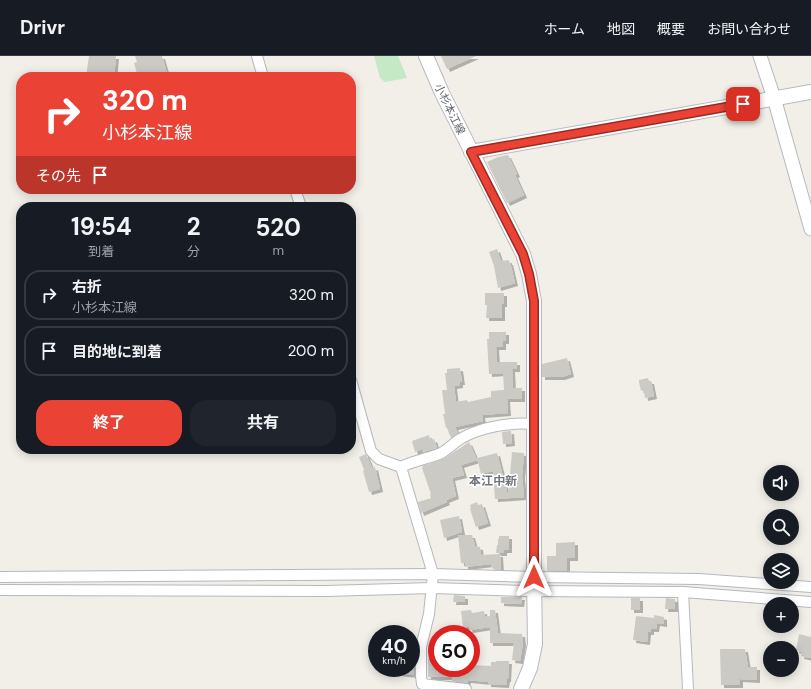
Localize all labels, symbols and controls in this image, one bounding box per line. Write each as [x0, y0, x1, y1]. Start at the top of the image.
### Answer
text: Drivr [20, 15, 65, 40]
text: ホーム [543, 20, 585, 38]
text: 地図 [607, 20, 635, 38]
text: 概要 [657, 20, 685, 38]
text: お問い合わせ [707, 20, 791, 38]
street label: 小杉本江線 [432, 81, 468, 137]
text: 320 m [102, 82, 188, 119]
pin [726, 87, 760, 121]
icon: right [36, 88, 88, 140]
icon: arrive [732, 93, 754, 115]
text: 小杉本江線 [102, 121, 192, 145]
icon: arrive [89, 164, 111, 186]
text: その先 [36, 166, 81, 186]
text: 19:54 [71, 211, 132, 242]
text: 2 [187, 211, 201, 242]
text: 520 [256, 212, 301, 243]
text: m [272, 242, 284, 259]
text: 到着 [88, 243, 114, 260]
text: 分 [187, 243, 200, 260]
text: 右折 [72, 277, 102, 297]
icon: right [38, 284, 60, 306]
text: 320 m [289, 285, 334, 305]
text: 小杉本江線 [72, 299, 137, 316]
icon: arrive [38, 340, 60, 362]
text: 200 m [288, 341, 334, 361]
text: 目的地に到着 [72, 342, 162, 362]
button: 終了 [36, 400, 182, 446]
button: 共有 [190, 400, 336, 446]
map controls [763, 465, 799, 677]
button: sound [763, 465, 799, 501]
district label: 本江中新 [469, 473, 517, 489]
button: search [763, 509, 799, 545]
button: layers [763, 553, 799, 589]
position arrow [513, 556, 555, 598]
button: + [763, 597, 799, 633]
speed limit sign: 50 [428, 625, 480, 677]
text: 40 [380, 633, 408, 659]
button: − [763, 641, 799, 677]
text: km/h [382, 654, 406, 667]

